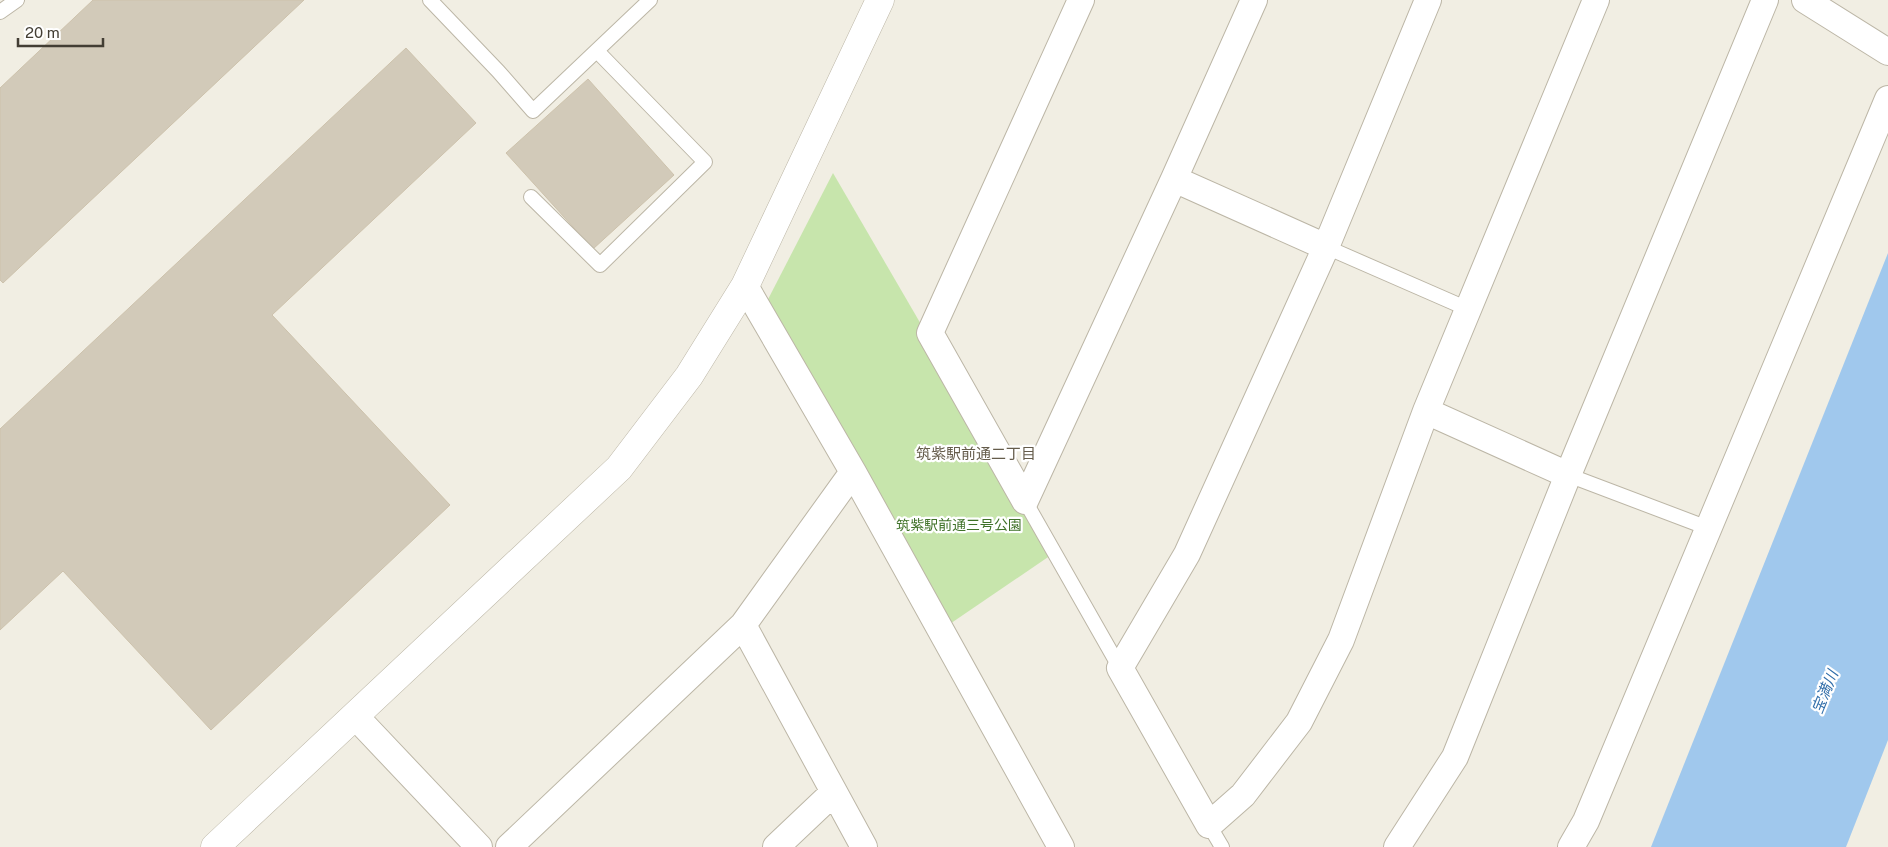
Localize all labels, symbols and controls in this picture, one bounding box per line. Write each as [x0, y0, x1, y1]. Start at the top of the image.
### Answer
scale bar [18, 15, 102, 47]
text: 20 m [25, 24, 60, 41]
district label: 筑紫駅前通二丁目 [916, 445, 1036, 462]
park label: 筑紫駅前通三号公園 [896, 517, 1022, 533]
water label: 宝満川 [1808, 666, 1842, 716]

